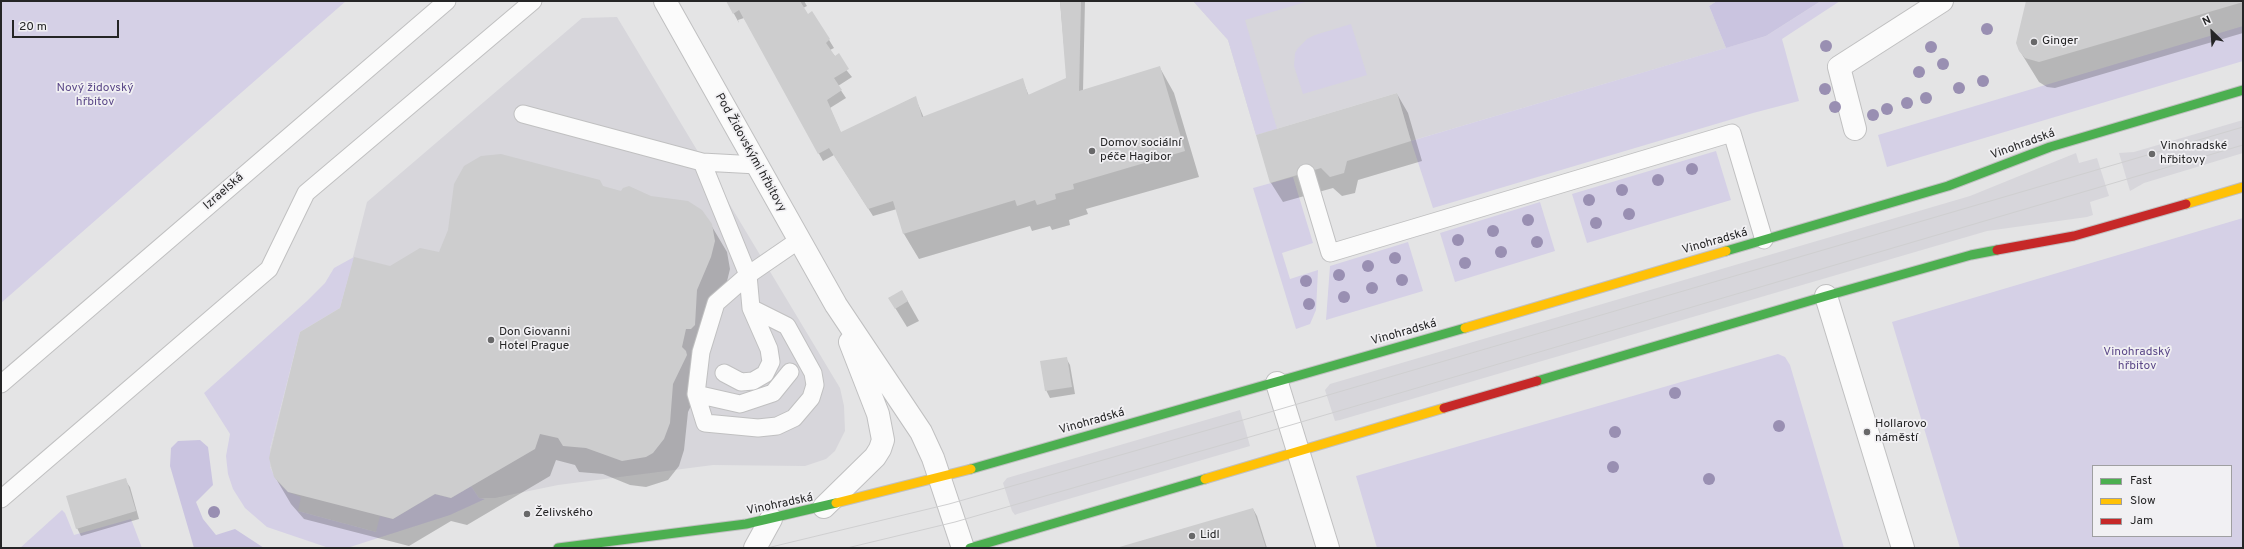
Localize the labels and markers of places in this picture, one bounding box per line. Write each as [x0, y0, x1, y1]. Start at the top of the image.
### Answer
place label: Ginger [2042, 35, 2078, 49]
marker: Ginger [2029, 37, 2039, 47]
place label: Domov sociální péče Hagibor [1100, 137, 1181, 165]
place label: Vinohradské hřbitovy [2160, 140, 2227, 168]
marker: Domov sociální péče Hagibor [1087, 146, 1097, 156]
marker: Vinohradské hřbitovy [2147, 149, 2157, 159]
place label: Don Giovanni Hotel Prague [499, 326, 570, 354]
marker: Don Giovanni Hotel Prague [486, 335, 496, 345]
place label: Hollarovo náměstí [1875, 418, 1927, 446]
marker: Hollarovo náměstí [1862, 427, 1872, 437]
place label: Želivského [535, 507, 593, 521]
marker: Želivského [522, 509, 532, 519]
place label: Lidl [1200, 529, 1220, 543]
marker: Lidl [1187, 531, 1197, 541]

